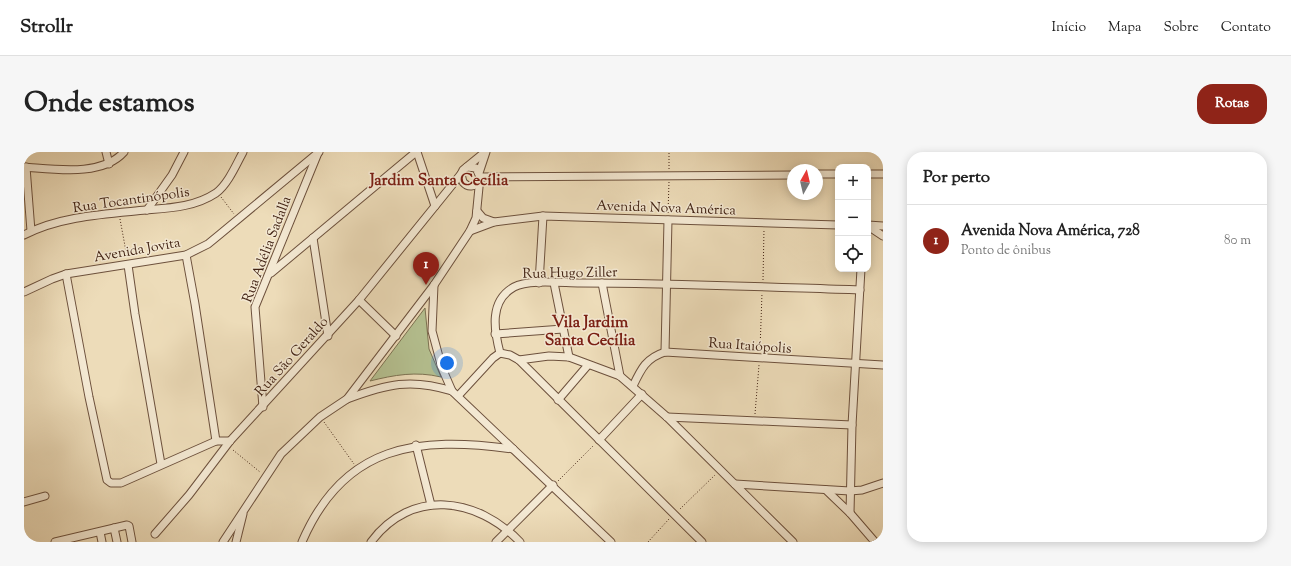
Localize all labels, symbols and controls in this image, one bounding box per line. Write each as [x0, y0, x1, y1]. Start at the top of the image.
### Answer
text: Strollr [20, 14, 73, 41]
text: Início [1051, 18, 1086, 38]
text: Mapa [1108, 18, 1141, 38]
text: Sobre [1163, 18, 1199, 38]
text: Contato [1221, 18, 1271, 38]
text: Onde estamos [24, 84, 194, 124]
button: Rotas [1197, 84, 1267, 124]
north arrow [787, 164, 823, 200]
map controls [835, 164, 871, 272]
button: + [835, 164, 871, 200]
text: Por perto [923, 166, 990, 190]
district label: Jardim Santa Cecília [368, 170, 509, 193]
street label: Rua Tocantinópolis [72, 183, 191, 219]
street label: Rua Adélia Sadalla [238, 193, 298, 306]
street label: Avenida Nova América [596, 197, 737, 221]
button: − [835, 200, 871, 236]
text: Avenida Nova América, 728 [961, 221, 1140, 242]
text: 1 [934, 232, 938, 250]
text: 80 m [1224, 232, 1251, 250]
street label: Avenida Jovita [93, 233, 183, 268]
button: locate [835, 236, 871, 272]
text: Ponto de ônibus [961, 242, 1051, 260]
pin: 1 [413, 252, 439, 285]
street label: Rua Hugo Ziller [522, 263, 618, 285]
district label: Vila Jardim Santa Cecília [545, 312, 636, 353]
street label: Rua São Geraldo [251, 313, 334, 402]
street label: Rua Itaiópolis [708, 334, 792, 360]
your location [437, 353, 457, 373]

